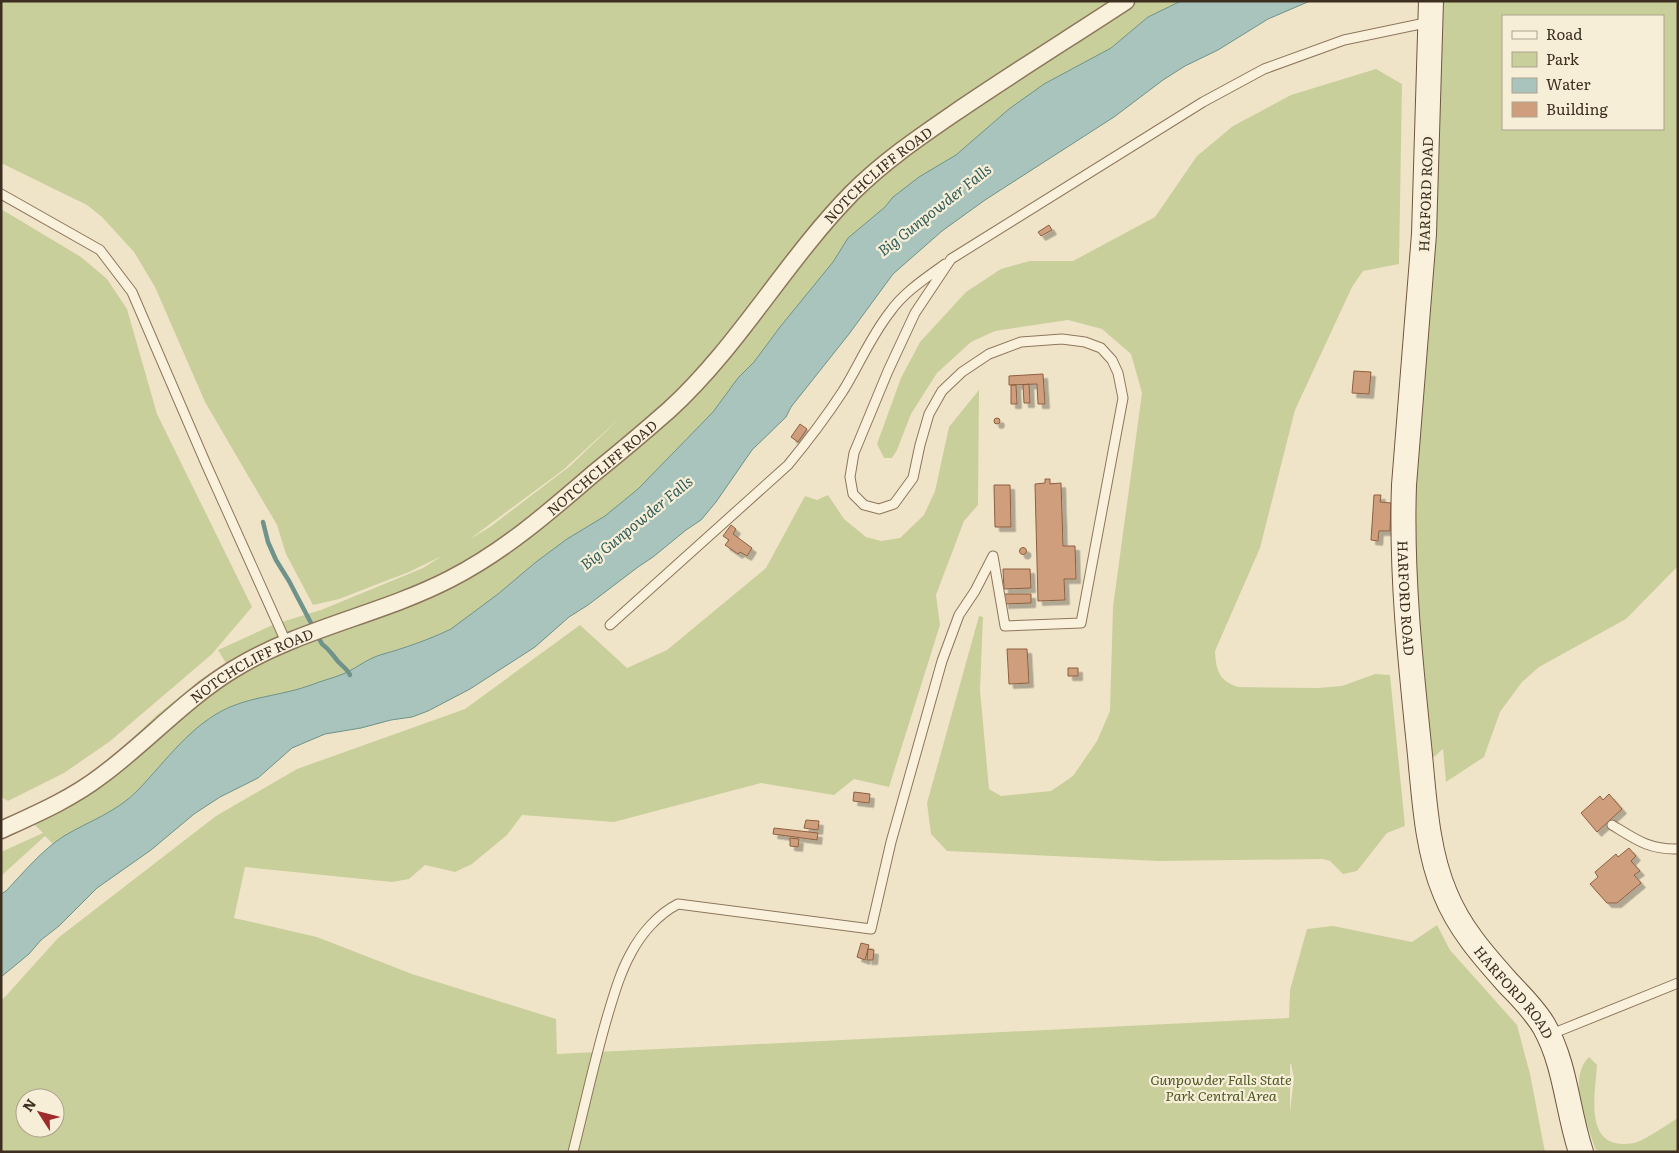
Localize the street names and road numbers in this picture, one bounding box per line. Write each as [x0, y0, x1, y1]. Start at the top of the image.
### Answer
street label: NOTCHCLIFF ROAD [819, 121, 936, 227]
street label: HARFORD ROAD [1413, 136, 1437, 252]
street label: NOTCHCLIFF ROAD [542, 415, 661, 520]
street label: HARFORD ROAD [1394, 540, 1420, 657]
street label: NOTCHCLIFF ROAD [185, 623, 316, 707]
street label: HARFORD ROAD [1470, 941, 1559, 1042]

